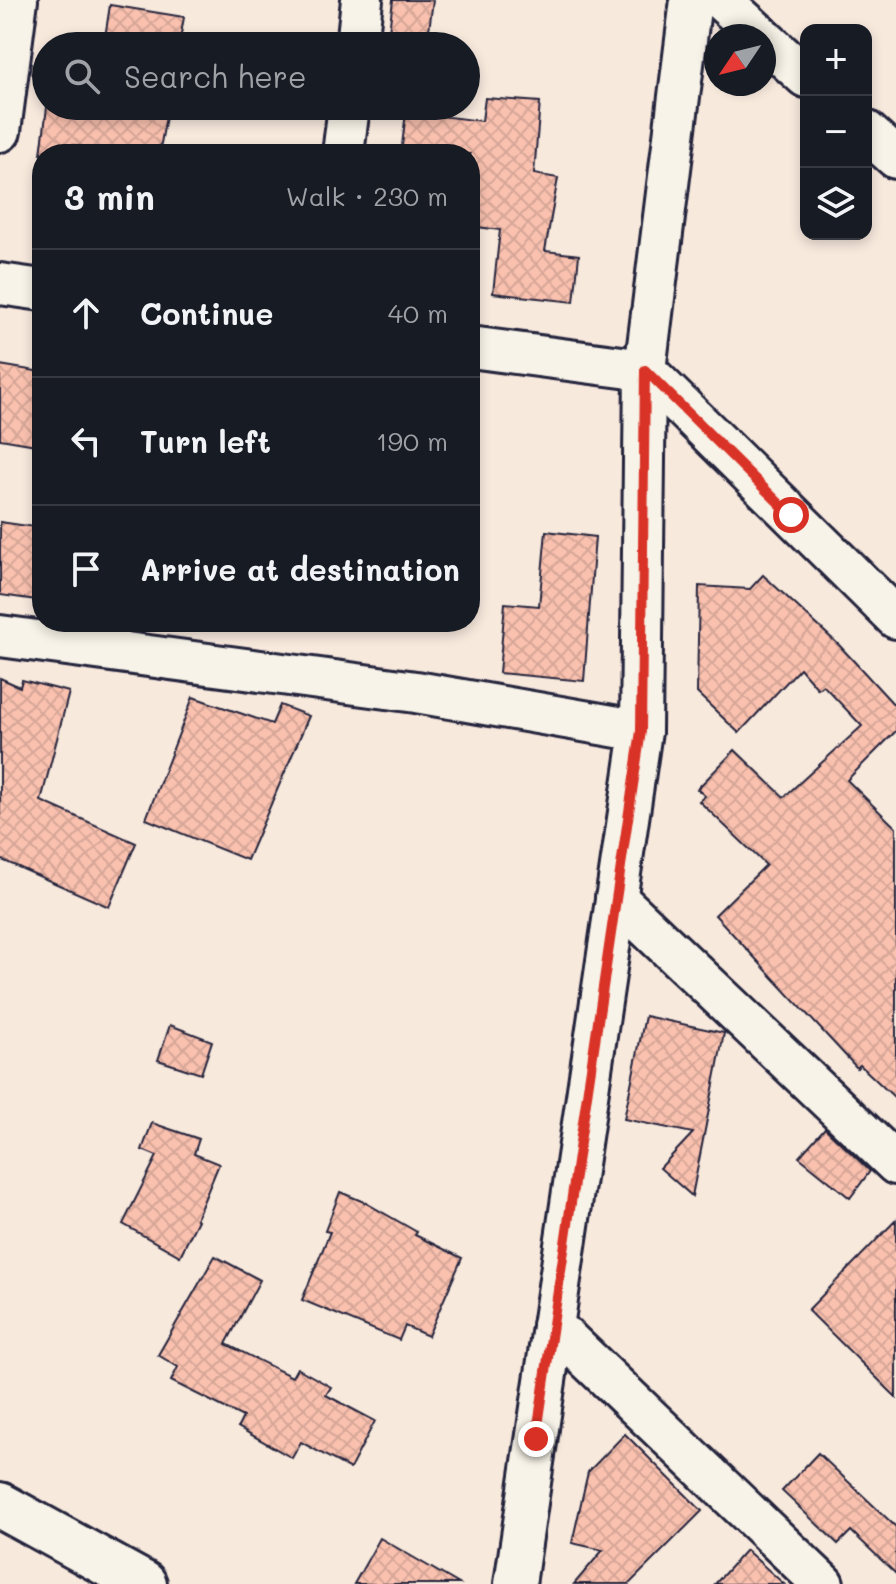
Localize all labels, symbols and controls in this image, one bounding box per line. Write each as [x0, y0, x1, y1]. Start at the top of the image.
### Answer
north arrow [704, 24, 776, 96]
map controls [800, 24, 872, 240]
button: + [800, 24, 872, 96]
search box [32, 32, 480, 120]
icon: search [60, 54, 104, 98]
text: Search here [124, 56, 307, 96]
button: − [800, 96, 872, 168]
button: layers [800, 168, 872, 240]
text: 3 min [64, 174, 155, 219]
text: Walk · 230 m [286, 179, 448, 213]
icon: ahead [64, 291, 108, 335]
text: Continue [140, 293, 273, 333]
text: 40 m [388, 296, 448, 330]
icon: left [64, 419, 108, 463]
text: Turn left [140, 421, 271, 461]
text: 190 m [376, 424, 448, 458]
route start [773, 497, 809, 533]
icon: arrive [64, 547, 108, 591]
text: Arrive at destination [140, 549, 460, 589]
route end [518, 1421, 554, 1457]

